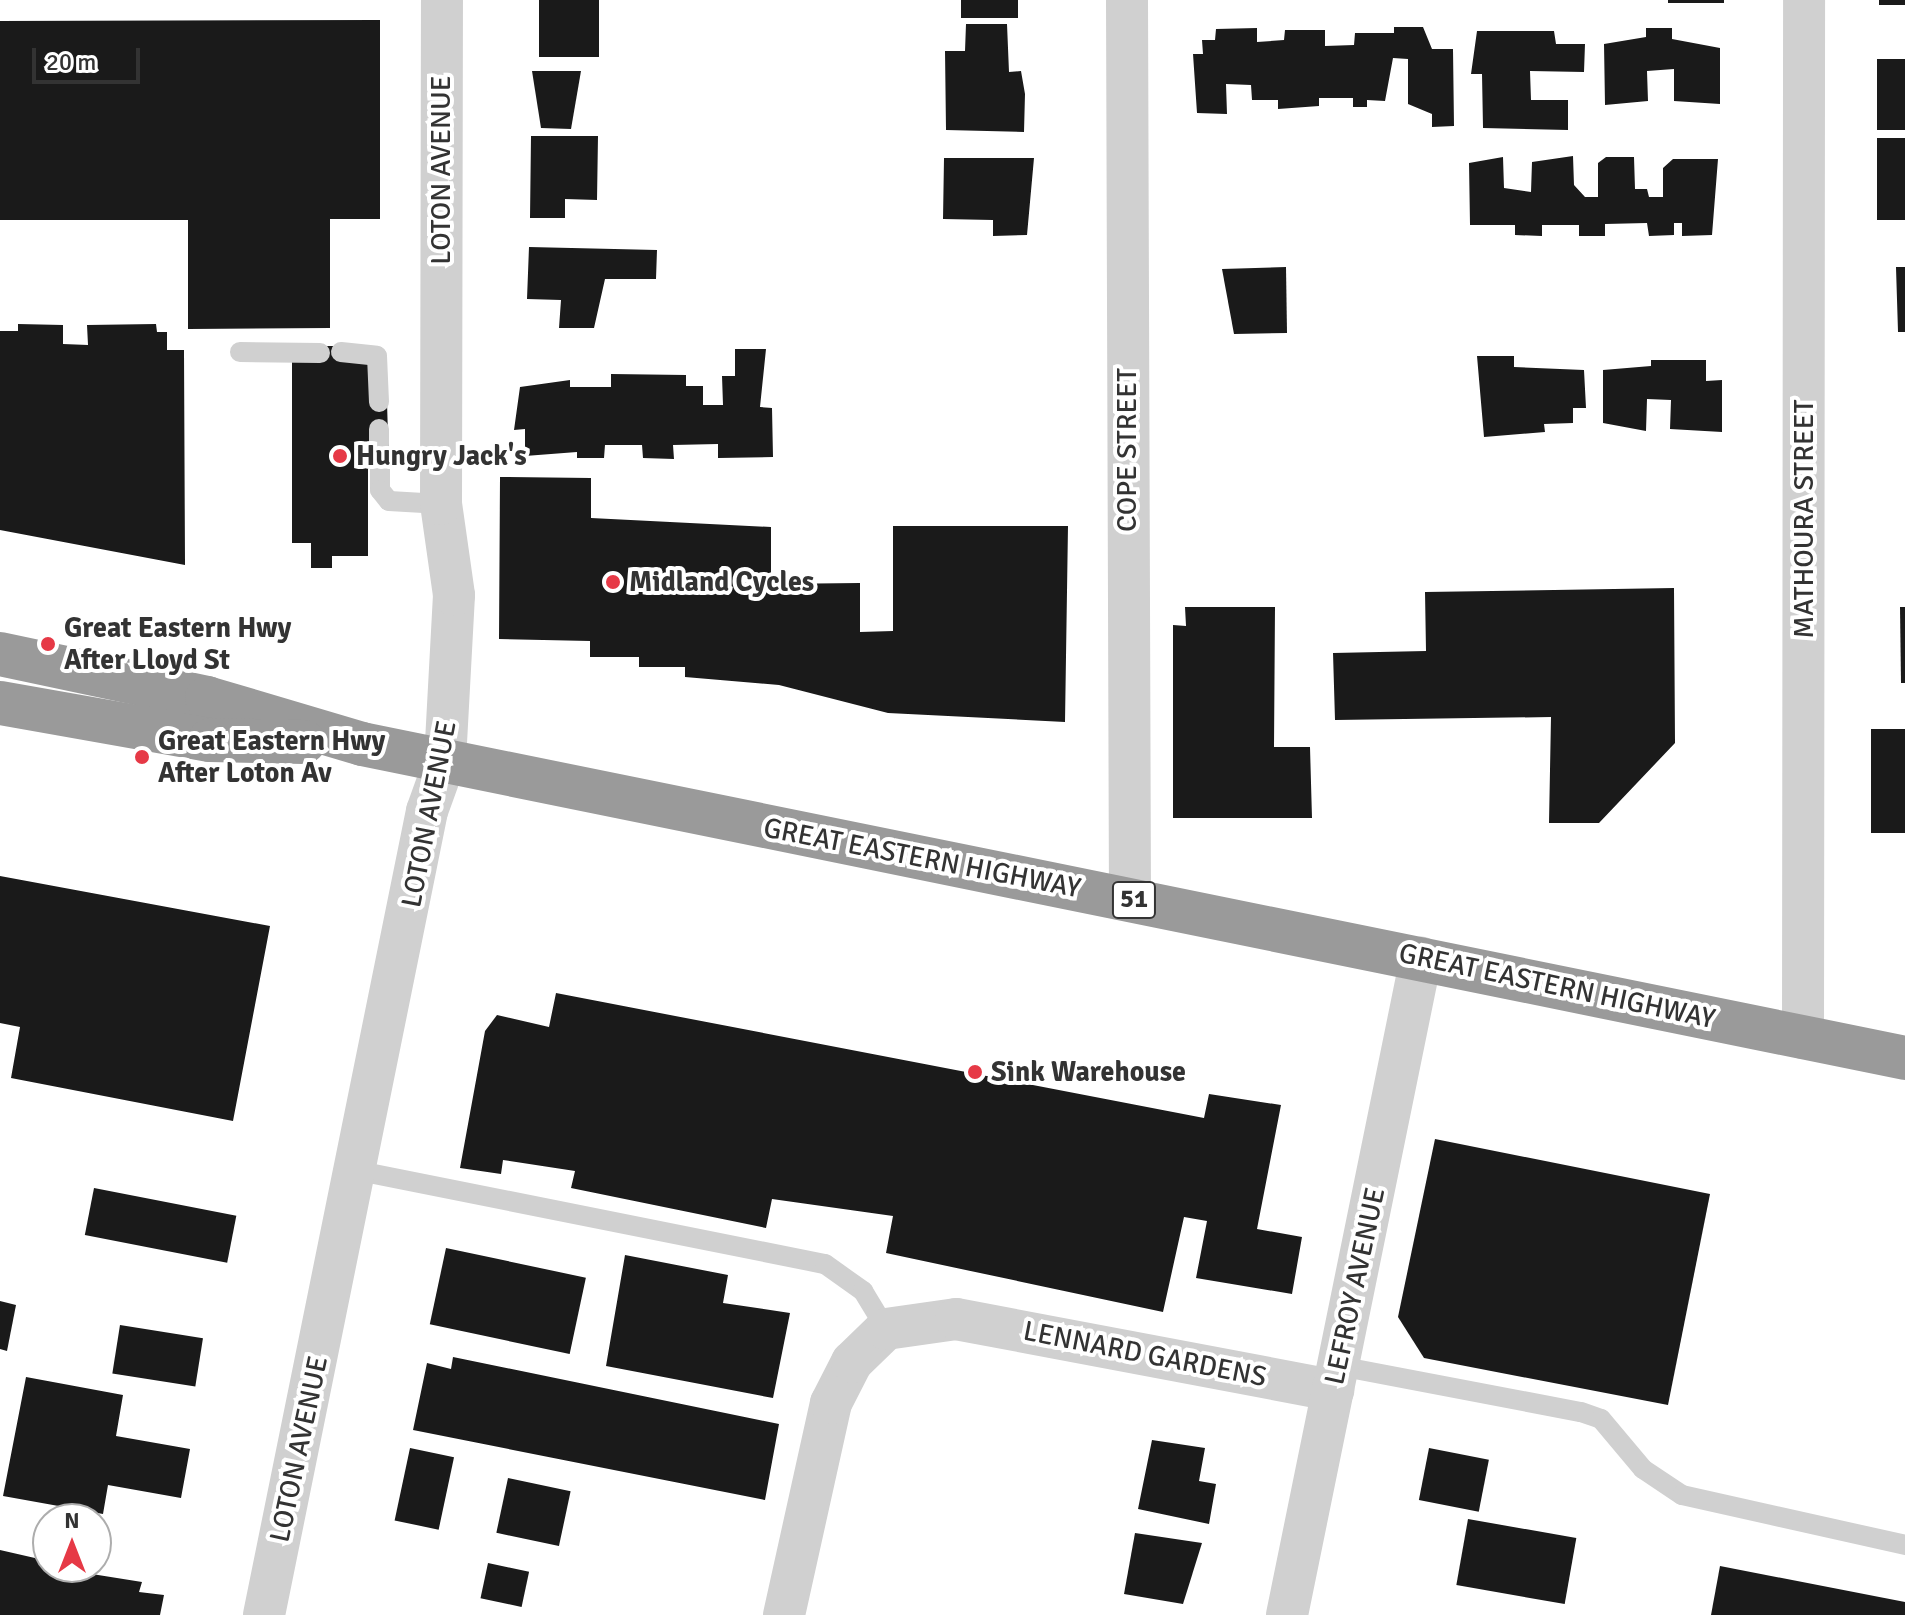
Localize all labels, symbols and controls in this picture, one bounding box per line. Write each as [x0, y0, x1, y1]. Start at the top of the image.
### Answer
scale bar [36, 32, 144, 82]
text: 20 m [46, 47, 96, 77]
street label: LOTON AVENUE [424, 75, 458, 265]
street label: COPE STREET [1110, 368, 1144, 532]
street label: MATHOURA STREET [1787, 400, 1821, 638]
place label: Hungry Jack's [356, 439, 527, 473]
marker: Hungry Jack's [331, 447, 349, 465]
place label: Midland Cycles [629, 565, 814, 599]
marker: Midland Cycles [604, 573, 622, 591]
place label: Great Eastern Hwy After Lloyd St [64, 611, 291, 677]
marker: Great Eastern Hwy After Lloyd St [39, 635, 57, 653]
street label: LOTON AVENUE [394, 718, 464, 910]
place label: Great Eastern Hwy After Loton Av [158, 724, 385, 790]
marker: Great Eastern Hwy After Loton Av [133, 748, 151, 766]
street label: GREAT EASTERN HIGHWAY [761, 811, 1083, 905]
road number: 51 [1110, 878, 1158, 922]
street label: GREAT EASTERN HIGHWAY [1396, 936, 1718, 1036]
place label: Sink Warehouse [991, 1055, 1186, 1089]
marker: Sink Warehouse [966, 1063, 984, 1081]
street label: LEFROY AVENUE [1318, 1184, 1392, 1388]
street label: LENNARD GARDENS [1021, 1314, 1269, 1394]
street label: LOTON AVENUE [263, 1353, 335, 1545]
north arrow [32, 1503, 112, 1583]
text: N [64, 1507, 80, 1534]

